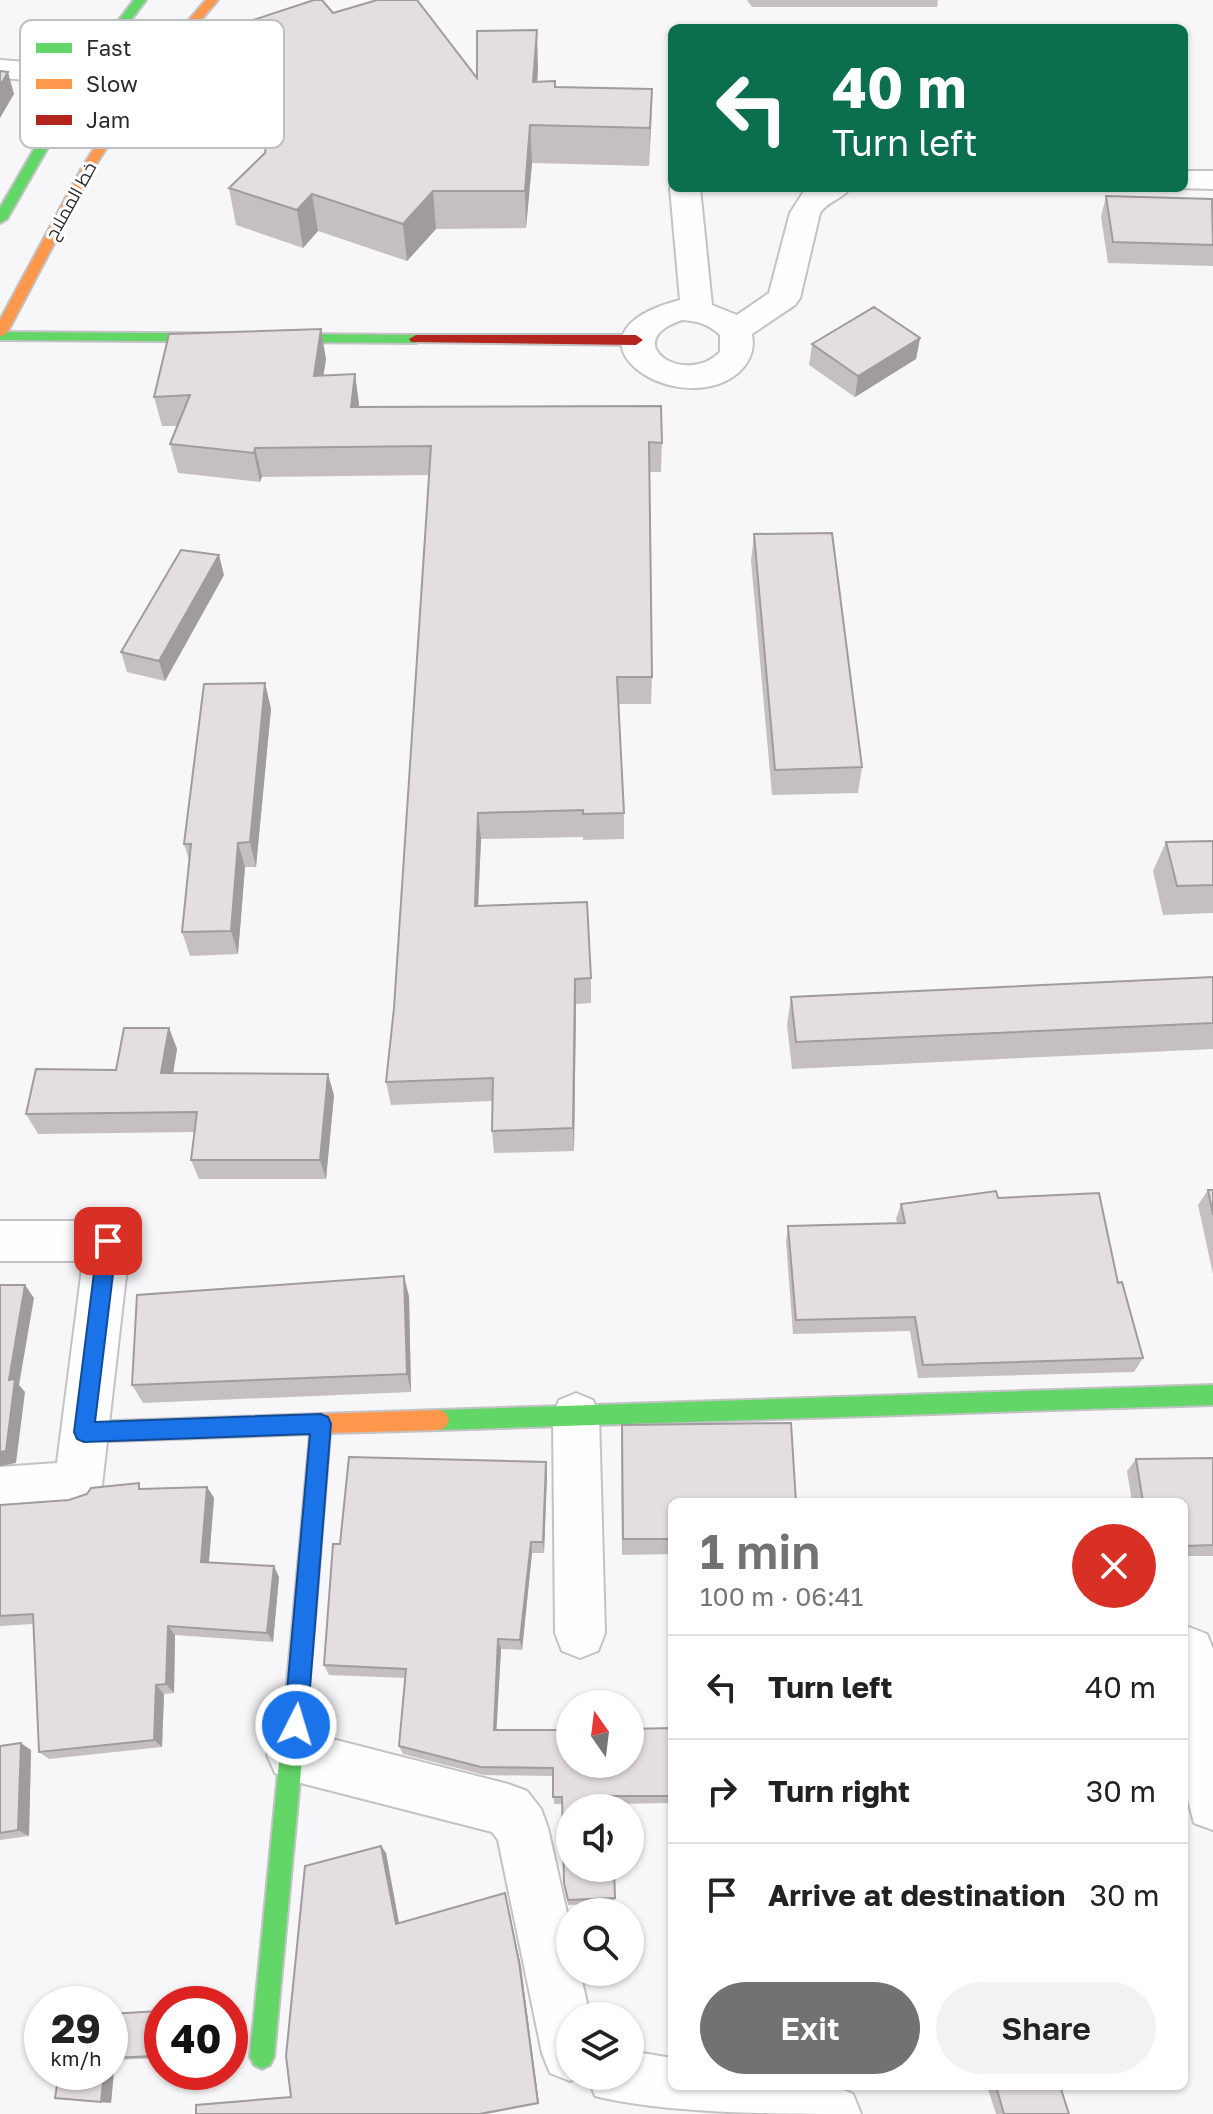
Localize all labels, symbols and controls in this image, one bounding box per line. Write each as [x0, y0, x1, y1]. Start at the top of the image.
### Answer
legend [20, 20, 284, 148]
text: Fast [86, 34, 132, 61]
text: 40 m [832, 53, 966, 120]
icon: left [700, 56, 804, 160]
text: Slow [86, 70, 138, 97]
text: Jam [86, 106, 130, 133]
text: Turn left [832, 121, 978, 164]
street label: خط المملاح [40, 158, 102, 244]
pin [74, 1207, 142, 1275]
icon: arrive [86, 1219, 130, 1263]
text: 1 min [700, 1522, 820, 1580]
button: close [1072, 1524, 1156, 1608]
text: 100 m · 06:41 [700, 1581, 863, 1612]
icon: left [700, 1665, 744, 1709]
text: Turn left [768, 1669, 893, 1705]
text: 40 m [1085, 1669, 1156, 1705]
position arrow [254, 1683, 338, 1767]
north arrow [556, 1690, 644, 1778]
map controls [556, 1690, 644, 2090]
icon: right [700, 1769, 744, 1813]
text: Turn right [768, 1773, 910, 1809]
text: 30 m [1086, 1773, 1156, 1809]
button: sound [556, 1794, 644, 1882]
icon: arrive [700, 1873, 744, 1917]
text: Arrive at destination [768, 1877, 1065, 1913]
text: 30 m [1089, 1877, 1160, 1913]
button: search [556, 1898, 644, 1986]
button: Exit [700, 1982, 920, 2074]
button: Share [936, 1982, 1156, 2074]
speed limit sign: 40 [144, 1986, 248, 2090]
button: layers [556, 2002, 644, 2090]
text: 29 [51, 2004, 101, 2052]
text: km/h [51, 2046, 101, 2070]

